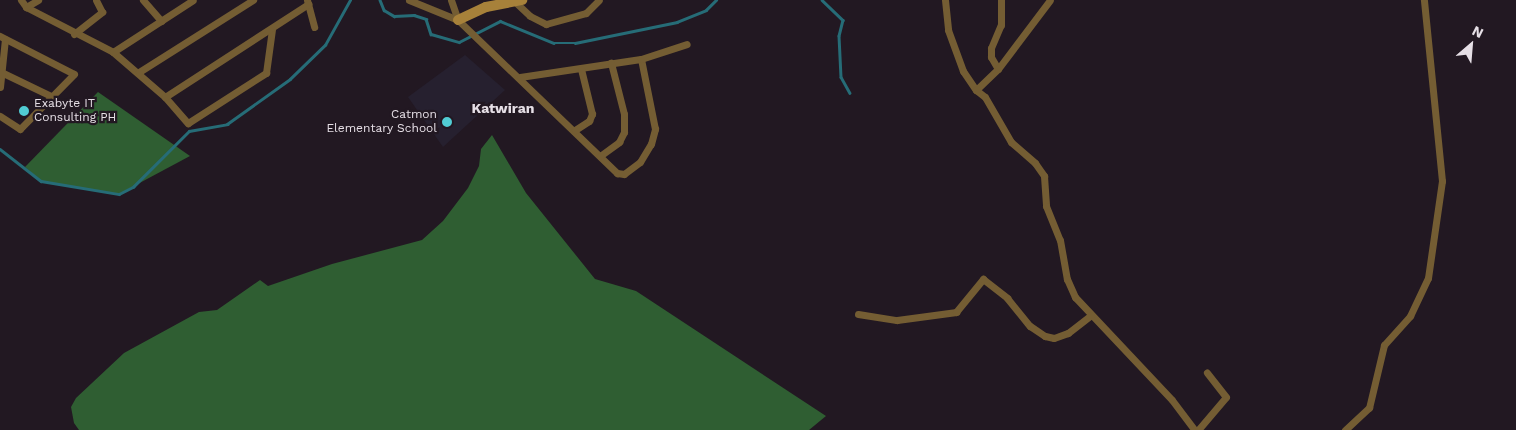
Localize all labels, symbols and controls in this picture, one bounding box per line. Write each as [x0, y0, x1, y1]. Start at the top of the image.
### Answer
north arrow [1446, 20, 1496, 70]
text: N [1470, 22, 1486, 41]
place label: Exabyte IT Consulting PH [34, 97, 116, 125]
district label: Katwiran [472, 100, 534, 116]
marker: Exabyte IT Consulting PH [18, 105, 30, 117]
place label: Catmon Elementary School [326, 108, 437, 136]
marker: Catmon Elementary School [441, 116, 453, 128]

